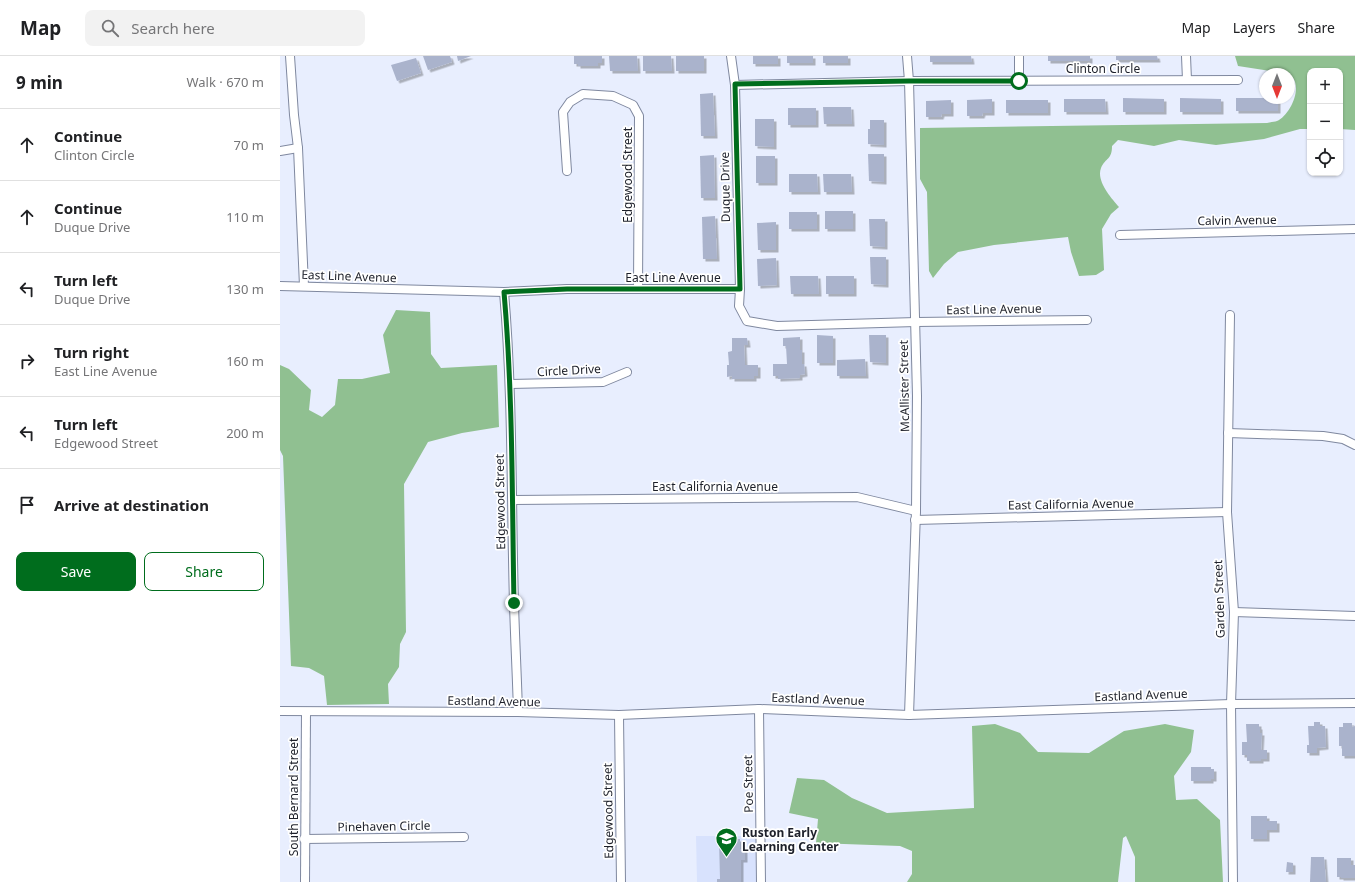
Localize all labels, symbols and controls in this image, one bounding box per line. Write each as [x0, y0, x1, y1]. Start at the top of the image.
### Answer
search box [85, 10, 365, 46]
text: Map [20, 15, 61, 41]
icon: search [99, 17, 121, 39]
text: Search here [131, 18, 215, 38]
text: Map [1182, 18, 1211, 37]
text: Layers [1233, 18, 1275, 37]
text: Share [1297, 18, 1335, 37]
street label: Clinton Circle [1066, 60, 1140, 77]
north arrow [1259, 68, 1295, 104]
map controls [1307, 68, 1343, 176]
button: + [1307, 68, 1343, 104]
text: 9 min [16, 71, 63, 94]
route start [1010, 72, 1028, 90]
text: Walk · 670 m [186, 73, 264, 91]
button: − [1307, 104, 1343, 140]
text: Continue [54, 126, 122, 146]
street label: Edgewood Street [619, 126, 636, 223]
icon: ahead [16, 134, 38, 156]
text: 70 m [234, 136, 264, 154]
button: locate [1307, 140, 1343, 176]
text: Clinton Circle [54, 146, 135, 164]
street label: Duque Drive [716, 151, 734, 222]
text: Continue [54, 198, 122, 218]
icon: ahead [16, 206, 38, 228]
text: 110 m [226, 208, 264, 226]
street label: Calvin Avenue [1197, 211, 1277, 229]
text: Duque Drive [54, 218, 130, 236]
street label: East Line Avenue [301, 266, 397, 286]
street label: East Line Avenue [625, 269, 721, 286]
text: Turn left [54, 270, 118, 290]
icon: left [16, 278, 38, 300]
text: 130 m [226, 280, 264, 298]
text: Duque Drive [54, 290, 130, 308]
street label: East Line Avenue [946, 300, 1042, 318]
street label: McAllister Street [895, 339, 913, 432]
text: Turn right [54, 342, 129, 362]
icon: right [16, 350, 38, 372]
text: 160 m [226, 352, 264, 370]
street label: Circle Drive [537, 360, 602, 380]
text: East Line Avenue [54, 362, 157, 380]
text: Turn left [54, 414, 118, 434]
icon: left [16, 422, 38, 444]
text: 200 m [226, 424, 264, 442]
text: Edgewood Street [54, 434, 158, 452]
street label: Edgewood Street [491, 453, 509, 550]
street label: East California Avenue [652, 478, 778, 495]
icon: arrive [16, 494, 38, 516]
street label: East California Avenue [1008, 494, 1134, 514]
text: Arrive at destination [54, 495, 209, 515]
button: Save [16, 552, 136, 591]
button: Share [144, 552, 264, 591]
street label: Garden Street [1209, 559, 1229, 638]
route end [505, 594, 523, 612]
street label: Eastland Avenue [1094, 685, 1188, 705]
street label: Eastland Avenue [771, 689, 865, 709]
street label: Eastland Avenue [447, 692, 541, 710]
street label: South Bernard Street [285, 737, 302, 856]
street label: Poe Street [739, 754, 757, 813]
street label: Edgewood Street [599, 762, 617, 859]
street label: Pinehaven Circle [337, 817, 431, 835]
place label: Ruston Early Learning Center [742, 824, 839, 855]
school or university icon: Ruston Early Learning Center [713, 826, 739, 859]

